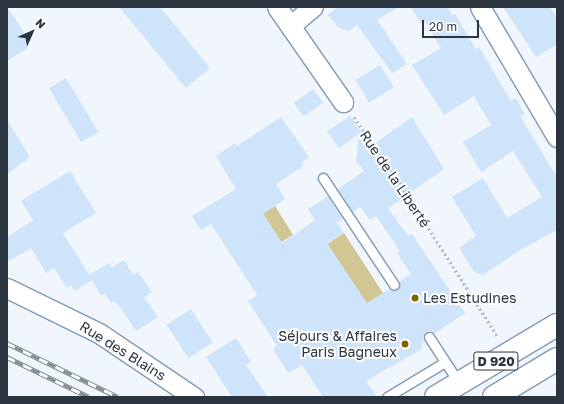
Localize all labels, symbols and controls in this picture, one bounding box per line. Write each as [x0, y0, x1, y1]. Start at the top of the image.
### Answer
north arrow [12, 12, 52, 52]
scale bar [424, 12, 481, 38]
text: N [33, 16, 48, 31]
text: 20 m [429, 19, 457, 34]
street label: Rue de la Liberté [356, 127, 434, 231]
place label: Les Estudines [423, 290, 516, 306]
marker: Les Estudines [410, 293, 420, 303]
street label: Rue des Blains [77, 318, 169, 384]
place label: Séjours & Affaires Paris Bagneux [278, 328, 397, 360]
marker: Séjours & Affaires Paris Bagneux [400, 339, 410, 349]
road number: D 920 [473, 350, 519, 372]

